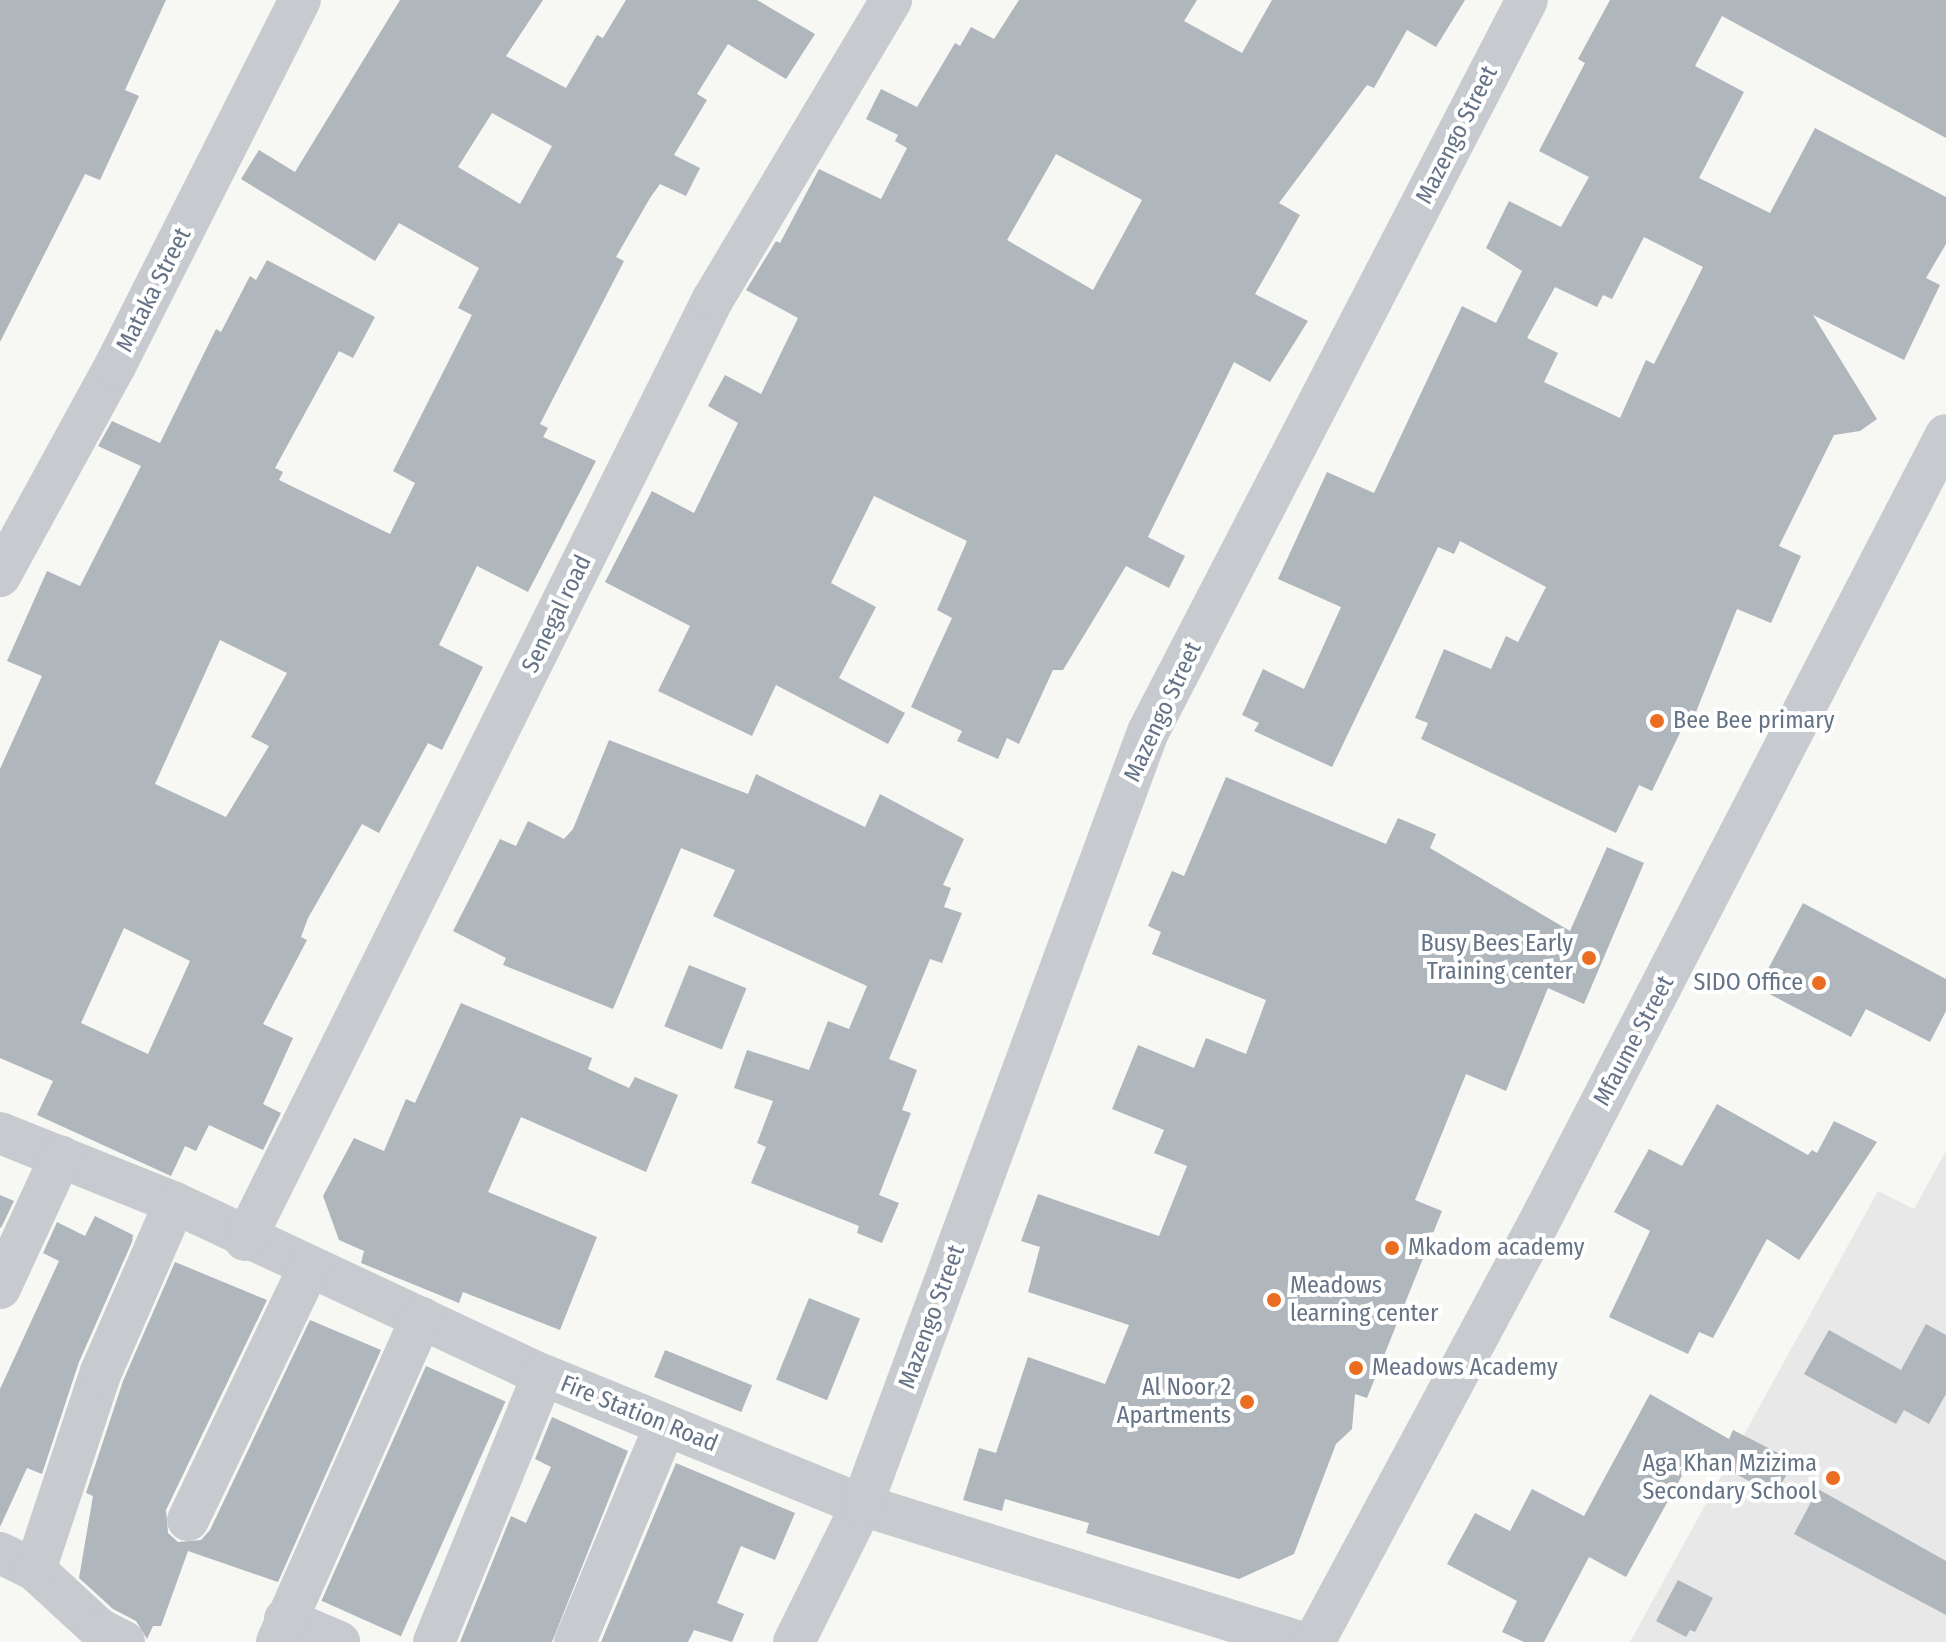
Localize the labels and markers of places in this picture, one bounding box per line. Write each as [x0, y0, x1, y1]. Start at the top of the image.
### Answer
place label: Bee Bee primary [1673, 707, 1834, 735]
marker: Bee Bee primary [1648, 712, 1666, 730]
place label: Busy Bees Early Training center [1420, 930, 1573, 986]
marker: Busy Bees Early Training center [1580, 949, 1598, 967]
place label: SIDO Office [1694, 969, 1803, 997]
marker: SIDO Office [1810, 974, 1828, 992]
place label: Mkadom academy [1408, 1234, 1584, 1262]
marker: Mkadom academy [1383, 1239, 1401, 1257]
place label: Meadows learning center [1290, 1272, 1438, 1328]
marker: Meadows learning center [1265, 1291, 1283, 1309]
place label: Meadows Academy [1372, 1354, 1558, 1382]
marker: Meadows Academy [1347, 1359, 1365, 1377]
place label: Al Noor 2 Apartments [1117, 1374, 1231, 1430]
marker: Al Noor 2 Apartments [1238, 1393, 1256, 1411]
place label: Aga Khan Mzizima Secondary School [1642, 1450, 1817, 1506]
marker: Aga Khan Mzizima Secondary School [1824, 1469, 1842, 1487]

